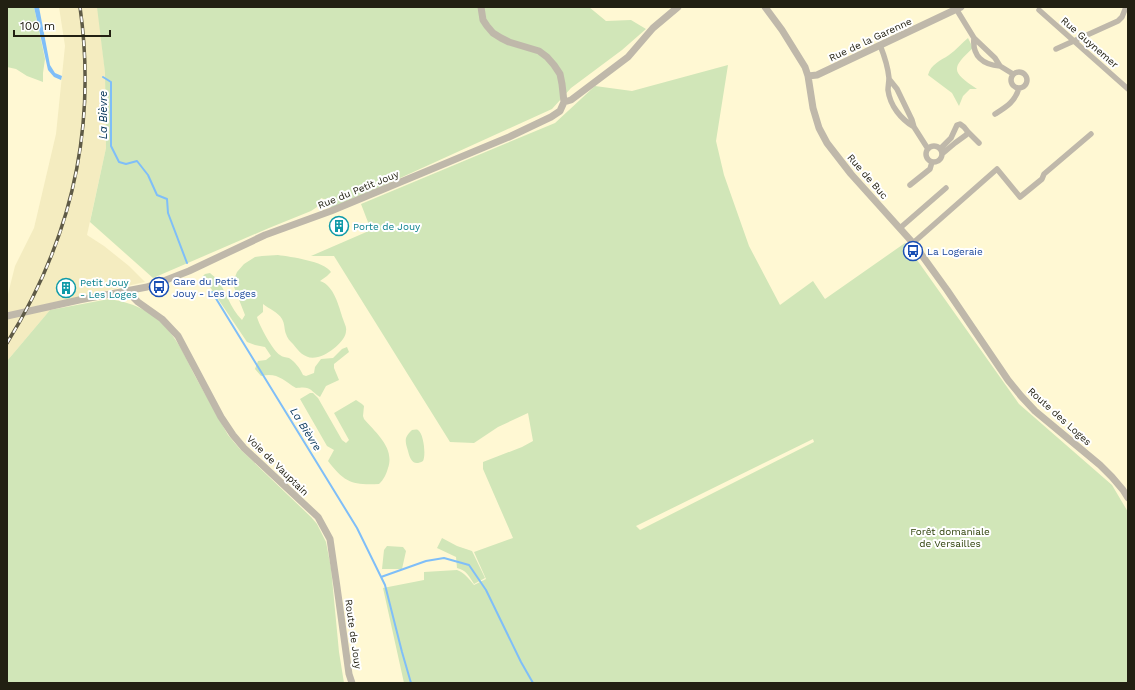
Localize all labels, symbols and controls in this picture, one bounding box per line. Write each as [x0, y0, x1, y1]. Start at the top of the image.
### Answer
scale bar [14, 12, 110, 38]
street label: Rue de la Garenne [827, 15, 914, 63]
street label: Rue Guynemer [1059, 15, 1120, 70]
text: 100 m [20, 19, 55, 33]
water label: La Bièvre [97, 91, 110, 139]
street label: Rue de Buc [845, 152, 890, 201]
street label: Rue du Petit Jouy [316, 168, 401, 211]
building icon: Porte de Jouy [328, 215, 350, 237]
place label: Porte de Jouy [353, 221, 421, 232]
bus stop icon: La Logeraie [902, 240, 924, 262]
place label: La Logeraie [927, 246, 983, 257]
bus stop icon: Gare du Petit Jouy - Les Loges [148, 276, 170, 298]
place label: Gare du Petit Jouy - Les Loges [173, 276, 256, 299]
building icon: Petit Jouy - Les Loges [55, 277, 77, 299]
place label: Petit Jouy - Les Loges [80, 277, 137, 300]
street label: Route des Loges [1026, 385, 1093, 448]
water label: La Bièvre [287, 405, 324, 453]
street label: Voie de Vauptain [244, 433, 311, 498]
park label: Forêt domaniale de Versailles [910, 526, 990, 549]
street label: Route de Jouy [343, 599, 364, 670]

